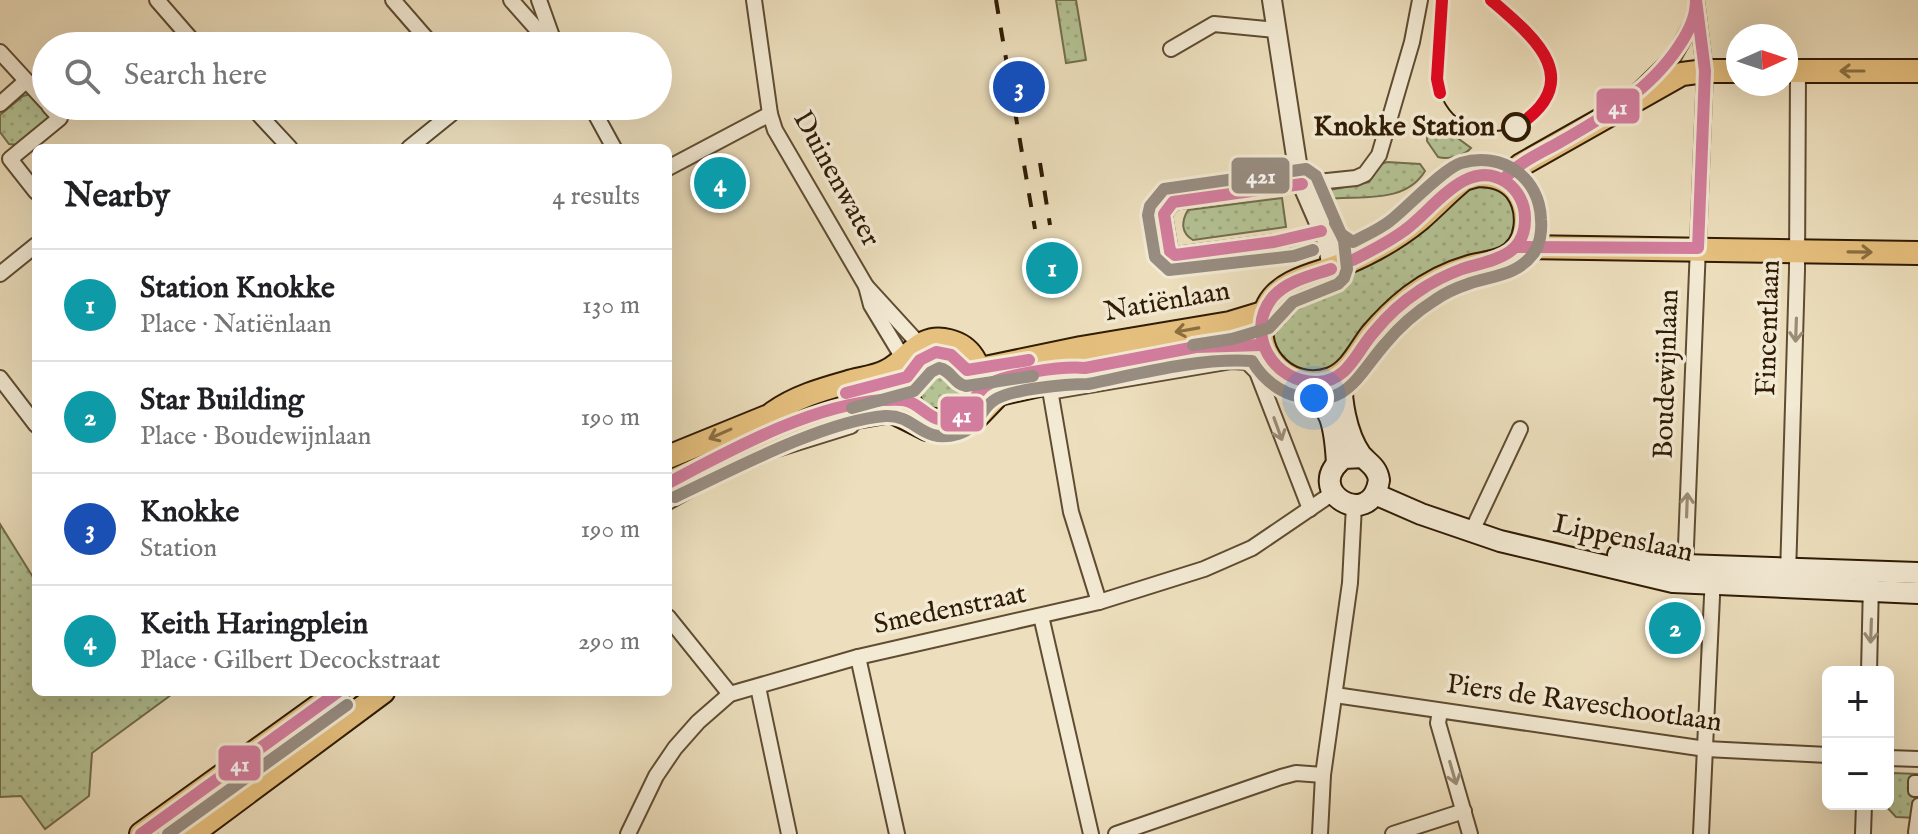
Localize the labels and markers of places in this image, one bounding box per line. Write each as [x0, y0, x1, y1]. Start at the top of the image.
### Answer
pin: 3 [993, 57, 1045, 117]
place label: Knokke Station [1313, 110, 1495, 145]
marker: Knokke Station [1502, 113, 1530, 141]
pin: 4 [694, 153, 746, 213]
pin: 1 [1026, 238, 1078, 298]
pin: 2 [1649, 598, 1701, 658]

